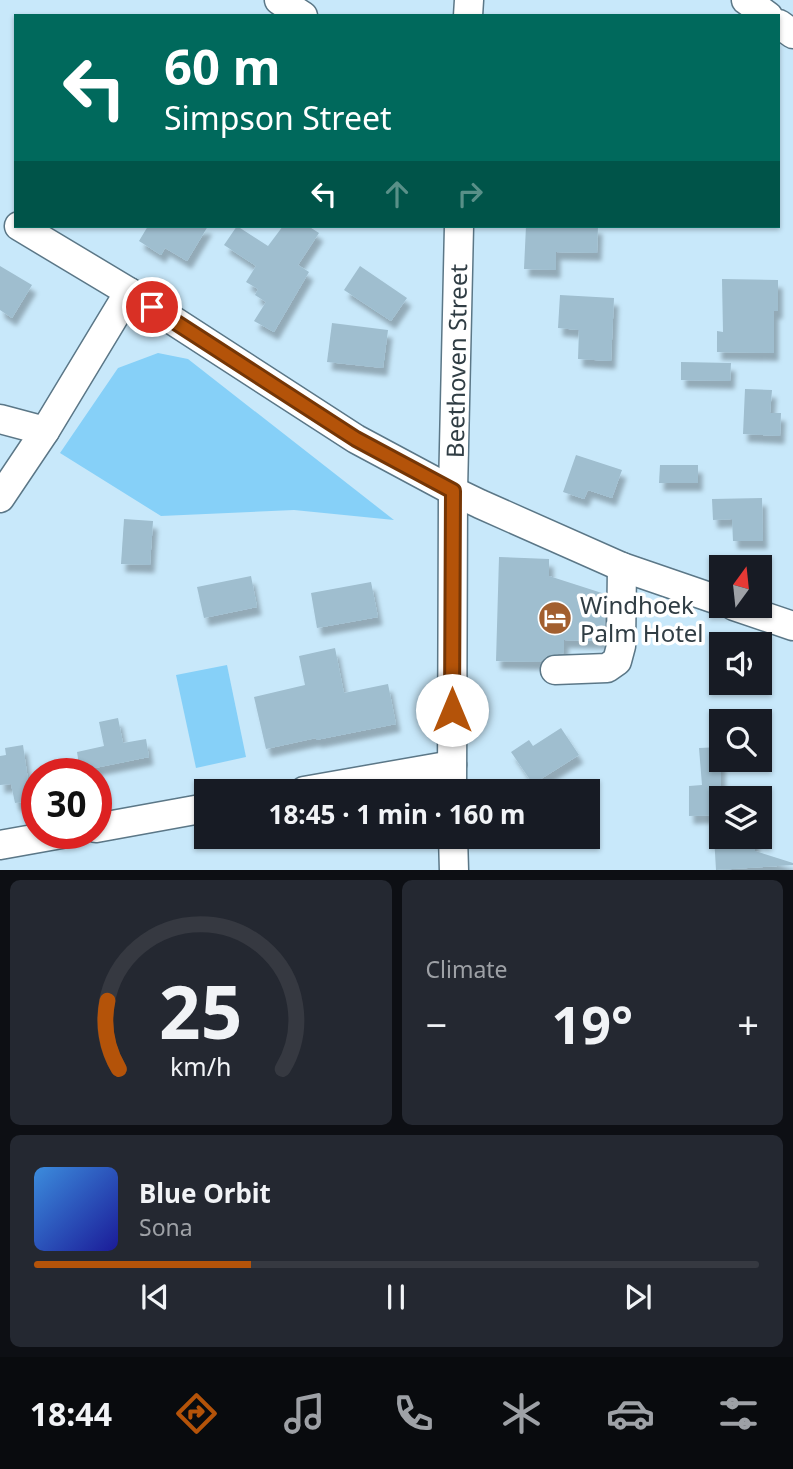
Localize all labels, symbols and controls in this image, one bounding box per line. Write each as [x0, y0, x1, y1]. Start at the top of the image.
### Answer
text: 60 m [164, 33, 281, 99]
icon: left [49, 42, 140, 133]
text: Simpson Street [164, 96, 392, 139]
icon: left [305, 175, 343, 213]
icon: ahead [378, 175, 416, 213]
icon: right [451, 175, 489, 213]
street label: Beethoven Street [438, 263, 474, 458]
pin [122, 277, 182, 337]
icon: arrive [133, 288, 171, 326]
north arrow [709, 555, 772, 618]
map controls [709, 555, 772, 849]
place label: Windhoek Palm Hotel [580, 588, 704, 649]
hotel icon: Windhoek Palm Hotel [536, 599, 574, 637]
button: sound [709, 632, 772, 695]
position arrow [415, 673, 489, 747]
button: search [709, 709, 772, 772]
speed limit sign: 30 [21, 758, 112, 849]
button: layers [709, 786, 772, 849]
text: 18:45 · 1 min · 160 m [269, 796, 525, 832]
text: Climate [426, 953, 508, 985]
text: 25 [159, 961, 242, 1060]
text: 19° [551, 988, 633, 1059]
text: − [426, 998, 447, 1050]
text: + [737, 998, 759, 1050]
text: km/h [170, 1048, 232, 1082]
text: Blue Orbit [139, 1175, 271, 1211]
text: Sona [139, 1211, 193, 1243]
icon: previous [136, 1278, 174, 1316]
icon: pause [377, 1278, 415, 1316]
icon: next [619, 1278, 657, 1316]
icon: directions [172, 1389, 221, 1438]
icon: music [280, 1389, 329, 1438]
icon: phone [389, 1389, 438, 1438]
icon: climate [497, 1389, 546, 1438]
icon: car [606, 1389, 655, 1438]
icon: filters [714, 1389, 763, 1438]
text: 18:44 [30, 1392, 112, 1435]

